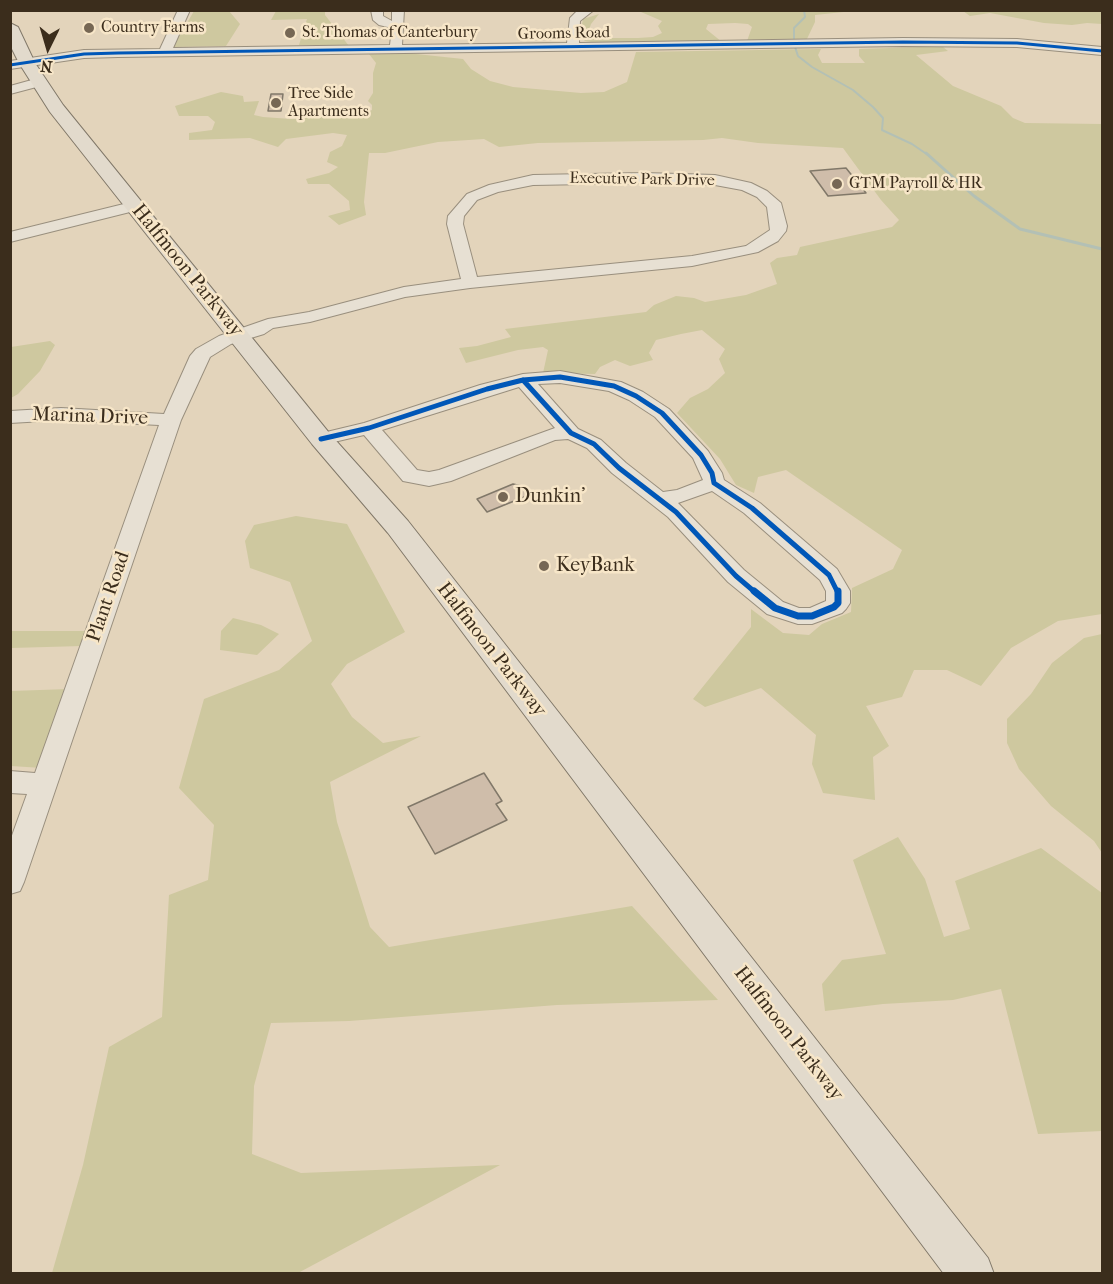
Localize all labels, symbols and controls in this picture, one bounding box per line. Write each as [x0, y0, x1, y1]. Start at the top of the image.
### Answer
north arrow [18, 18, 78, 78]
place label: Country Farms [101, 18, 204, 38]
marker: Country Farms [82, 21, 96, 35]
place label: St. Thomas of Canterbury [302, 23, 478, 43]
street label: Grooms Road [518, 24, 610, 44]
marker: St. Thomas of Canterbury [283, 26, 297, 40]
text: N [40, 56, 53, 76]
place label: Tree Side Apartments [288, 84, 369, 122]
marker: Tree Side Apartments [269, 96, 283, 110]
street label: Executive Park Drive [569, 169, 715, 191]
place label: GTM Payroll & HR [849, 174, 982, 194]
marker: GTM Payroll & HR [830, 177, 844, 191]
street label: Halfmoon Parkway [126, 200, 248, 342]
street label: Marina Drive [32, 403, 148, 431]
place label: Dunkin' [515, 485, 585, 509]
marker: Dunkin' [496, 490, 510, 504]
street label: Plant Road [82, 549, 136, 645]
place label: KeyBank [556, 554, 634, 578]
marker: KeyBank [537, 559, 551, 573]
street label: Halfmoon Parkway [431, 578, 551, 722]
street label: Halfmoon Parkway [728, 962, 848, 1106]

